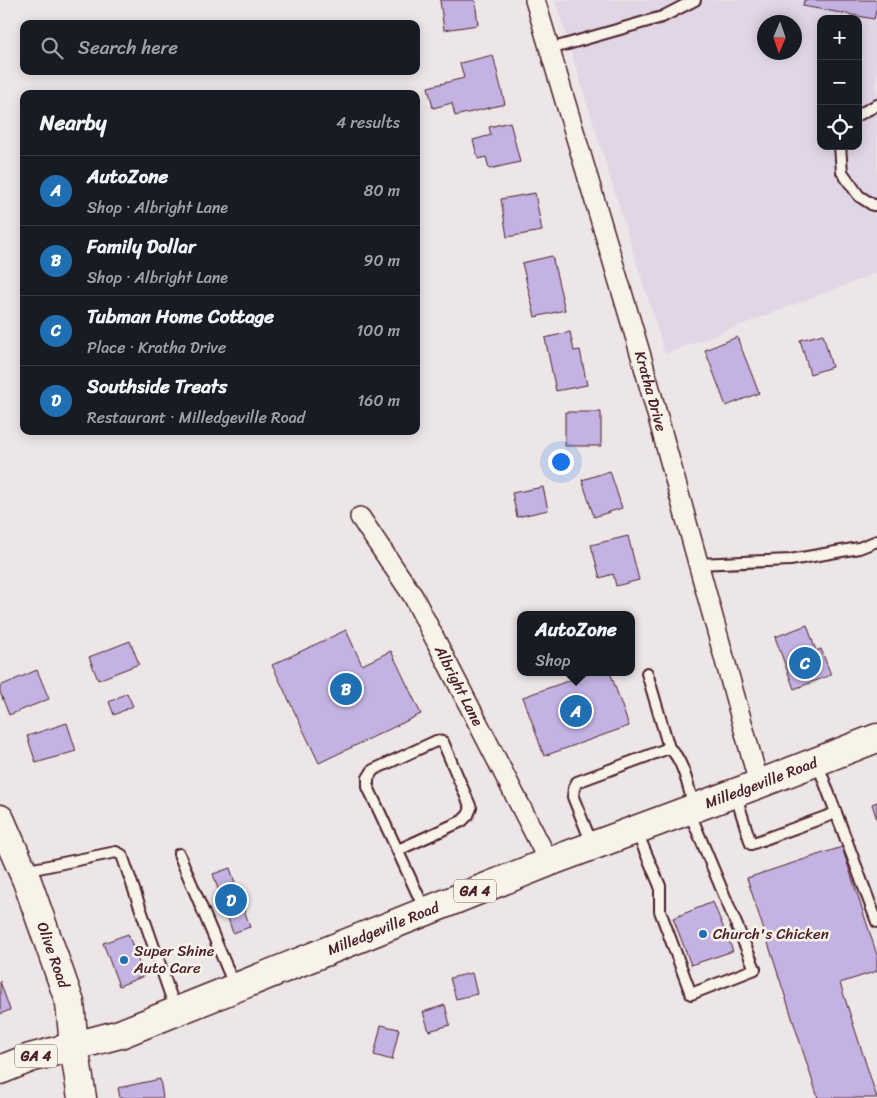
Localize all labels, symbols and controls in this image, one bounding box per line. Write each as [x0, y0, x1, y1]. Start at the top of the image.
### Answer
north arrow [757, 15, 802, 60]
map controls [817, 15, 862, 150]
button: + [817, 15, 862, 60]
search box [20, 20, 420, 75]
text: Search here [78, 31, 178, 64]
icon: search [38, 34, 66, 62]
button: − [817, 60, 862, 105]
text: Nearby [40, 104, 106, 142]
button: locate [817, 105, 862, 150]
text: 4 results [336, 108, 400, 137]
text: AutoZone [87, 160, 168, 193]
text: A [51, 176, 61, 205]
text: 80 m [364, 176, 400, 205]
text: Shop · Albright Lane [87, 193, 228, 222]
text: Family Dollar [87, 230, 196, 263]
text: B [51, 246, 61, 275]
text: 90 m [364, 246, 400, 275]
text: Shop · Albright Lane [87, 263, 228, 292]
text: Tubman Home Cottage [87, 300, 274, 333]
text: C [51, 316, 61, 345]
text: 100 m [356, 316, 400, 345]
text: Place · Kratha Drive [87, 333, 226, 362]
street label: Kratha Drive [627, 348, 674, 435]
text: Southside Treats [87, 370, 227, 403]
text: D [51, 386, 61, 415]
text: 160 m [357, 386, 400, 415]
text: Restaurant · Milledgeville Road [87, 403, 305, 432]
your location [548, 449, 574, 475]
popup [517, 611, 635, 676]
text: AutoZone [535, 613, 617, 646]
street label: Albright Lane [427, 640, 490, 731]
pin: C [789, 644, 821, 682]
text: Shop [535, 646, 570, 675]
pin: B [330, 670, 362, 708]
pin: A [560, 692, 592, 730]
street label: Milledgeville Road [701, 749, 822, 816]
road number: GA 4 [454, 879, 496, 902]
pin: D [215, 881, 247, 919]
street label: Milledgeville Road [323, 894, 444, 963]
street label: Olive Road [29, 918, 77, 993]
place label: Church's Chicken [713, 921, 829, 947]
marker: Church's Chicken [697, 928, 709, 940]
place label: Super Shine Auto Care [133, 938, 215, 981]
marker: Super Shine Auto Care [118, 954, 130, 966]
road number: GA 4 [15, 1044, 57, 1068]

